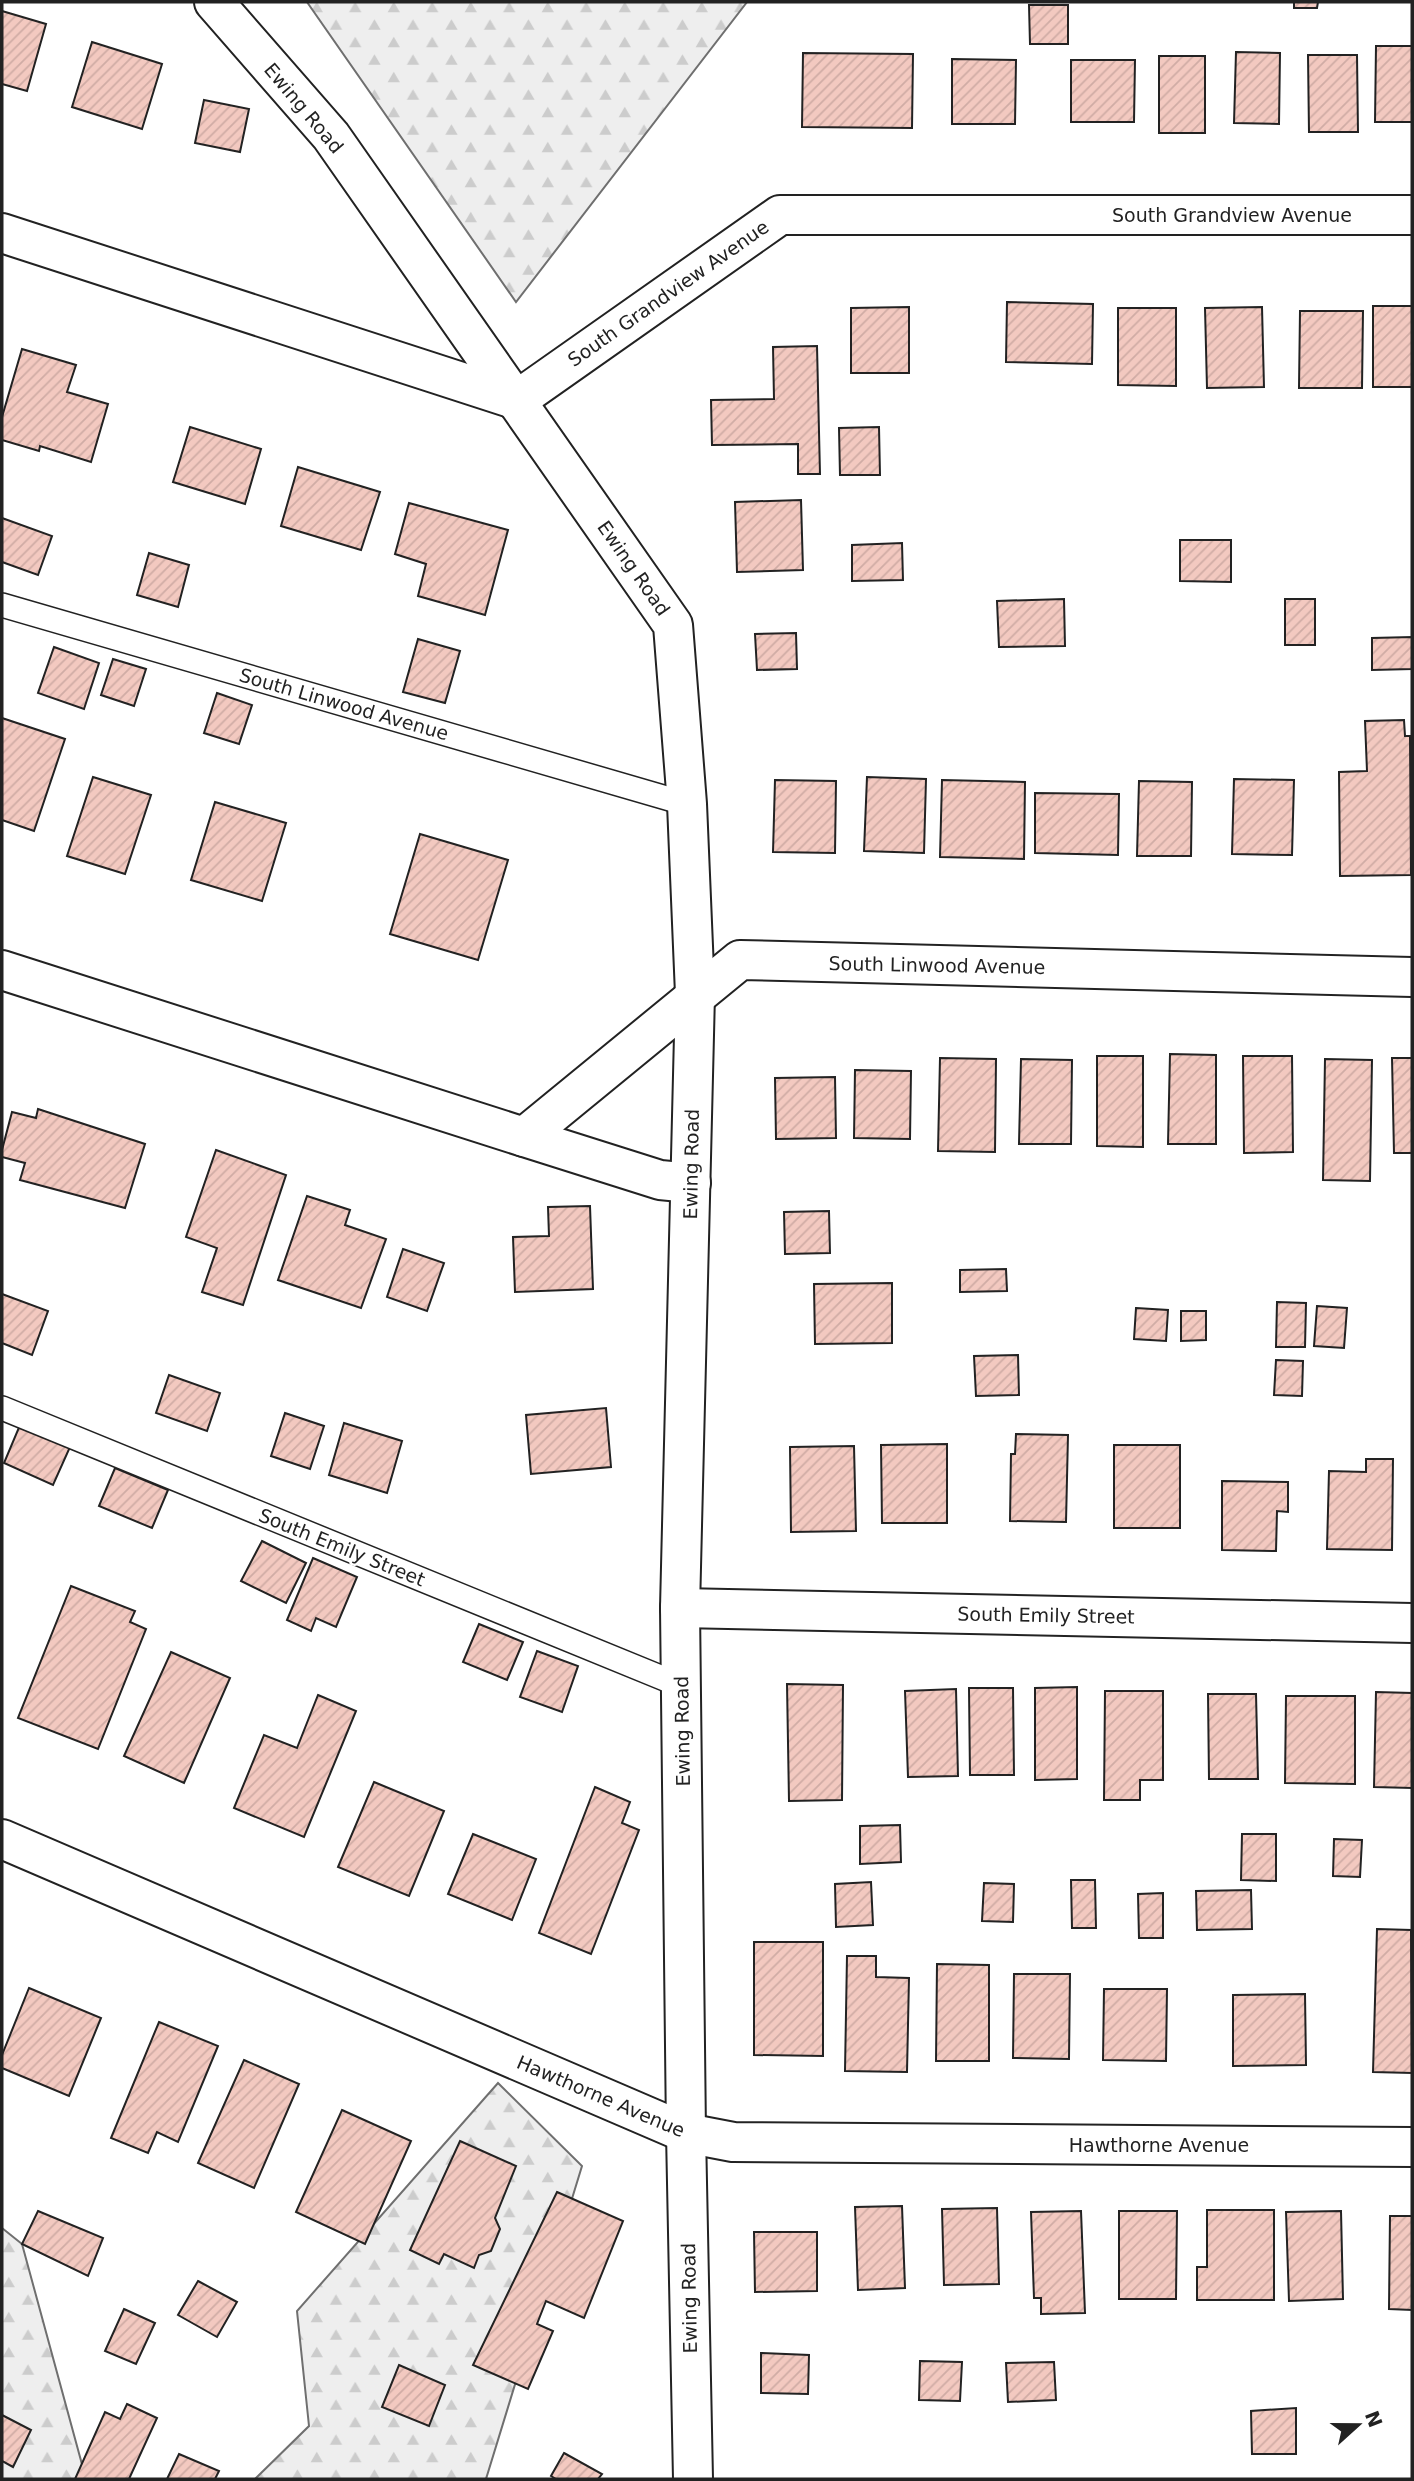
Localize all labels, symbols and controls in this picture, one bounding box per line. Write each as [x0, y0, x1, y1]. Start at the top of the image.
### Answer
street label: Ewing Road [260, 59, 348, 157]
street label: South Grandview Avenue [1112, 204, 1352, 226]
street label: South Grandview Avenue [563, 215, 773, 371]
street label: Ewing Road [593, 516, 675, 620]
street label: South Linwood Avenue [237, 664, 451, 744]
street label: South Linwood Avenue [828, 952, 1046, 978]
street label: Ewing Road [679, 1108, 703, 1220]
street label: South Emily Street [256, 1504, 428, 1590]
street label: South Emily Street [957, 1602, 1135, 1628]
street label: Ewing Road [670, 1675, 694, 1787]
street label: Hawthorne Avenue [514, 2051, 688, 2141]
street label: Hawthorne Avenue [1069, 2134, 1249, 2156]
street label: Ewing Road [677, 2242, 701, 2354]
north arrow [1323, 2390, 1393, 2460]
text: N [1361, 2408, 1387, 2430]

